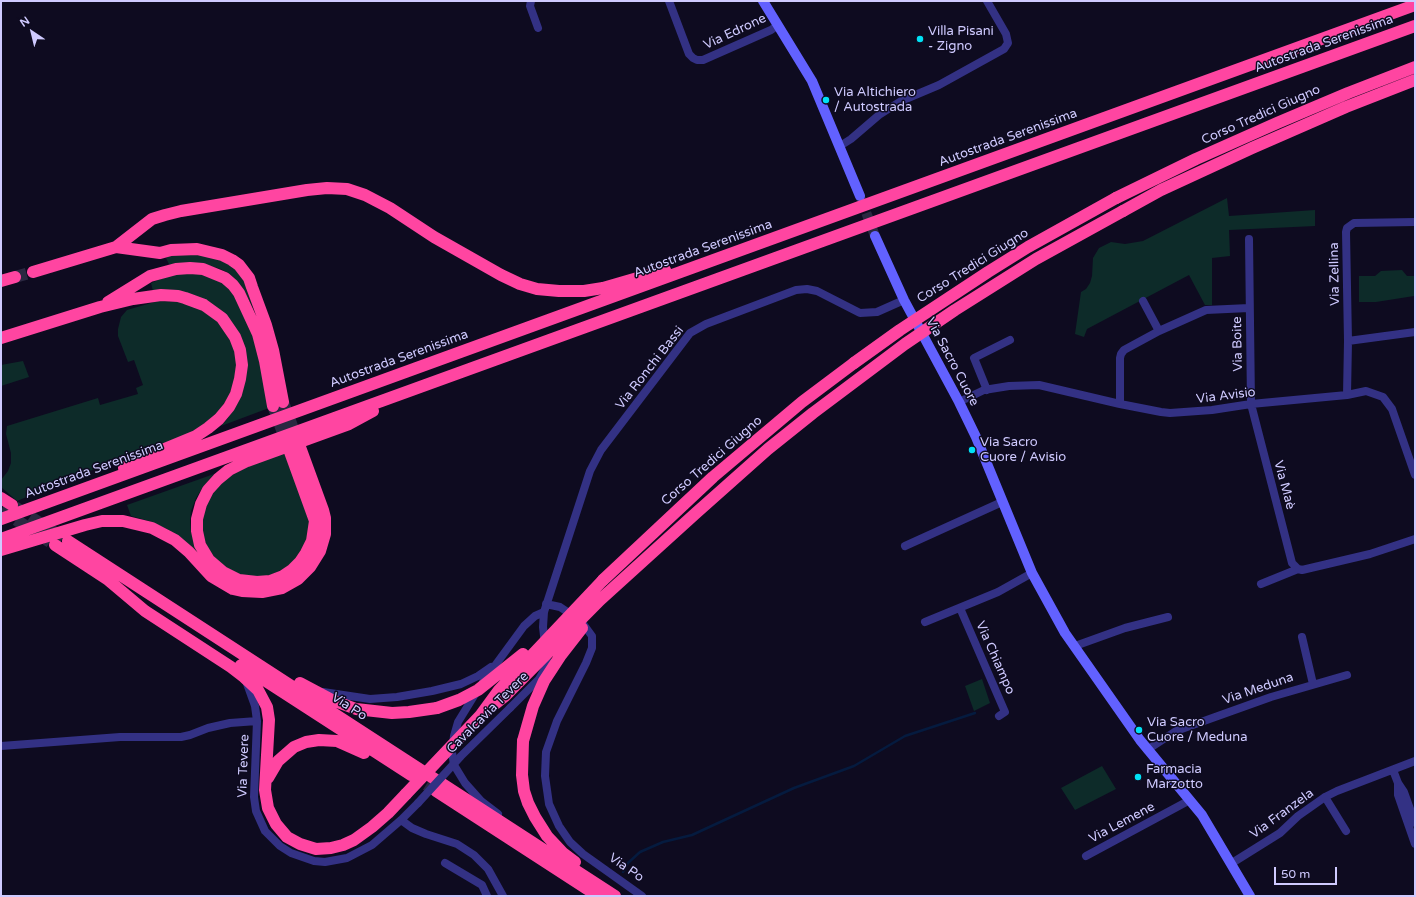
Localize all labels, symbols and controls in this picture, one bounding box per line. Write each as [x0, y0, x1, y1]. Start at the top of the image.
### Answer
street label: Via Edrone [701, 11, 769, 53]
north arrow [12, 12, 52, 52]
street label: Autostrada Serenissima [1253, 12, 1395, 76]
text: N [17, 14, 32, 30]
place label: Villa Pisani - Zigno [928, 24, 994, 55]
marker: Villa Pisani - Zigno [915, 34, 925, 44]
street label: Corso Tredici Giugno [1199, 82, 1323, 148]
place label: Via Altichiero / Autostrada [834, 85, 916, 116]
marker: Via Altichiero / Autostrada [821, 95, 831, 105]
street label: Autostrada Serenissima [937, 106, 1079, 170]
street label: Autostrada Serenissima [632, 217, 774, 281]
street label: Corso Tredici Giugno [914, 225, 1032, 307]
street label: Via Zellina [1327, 242, 1343, 306]
street label: Via Sacro Cuore [922, 315, 982, 409]
street label: Via Boite [1230, 316, 1246, 372]
street label: Via Ronchi Bassi [613, 323, 687, 413]
street label: Autostrada Serenissima [328, 327, 470, 391]
street label: Via Avisio [1195, 385, 1257, 407]
street label: Corso Tredici Giugno [658, 413, 766, 509]
place label: Via Sacro Cuore / Avisio [980, 435, 1066, 466]
street label: Autostrada Serenissima [23, 438, 165, 502]
marker: Via Sacro Cuore / Avisio [967, 445, 977, 455]
street label: Via Maè [1270, 459, 1298, 511]
street label: Via Chiampo [972, 619, 1018, 697]
street label: Cavalcavia Tevere [444, 669, 532, 757]
street label: Via Meduna [1221, 670, 1295, 708]
street label: Via Po [328, 690, 370, 724]
place label: Via Sacro Cuore / Meduna [1147, 715, 1247, 746]
marker: Via Sacro Cuore / Meduna [1134, 725, 1144, 735]
street label: Via Tevere [235, 734, 253, 798]
place label: Farmacia Marzotto [1146, 762, 1203, 793]
marker: Farmacia Marzotto [1133, 772, 1143, 782]
street label: Via Franzela [1247, 786, 1317, 842]
street label: Via Lemene [1086, 799, 1158, 847]
street label: Via Po [605, 850, 647, 886]
scale bar [1276, 859, 1339, 885]
text: 50 m [1281, 867, 1310, 881]

